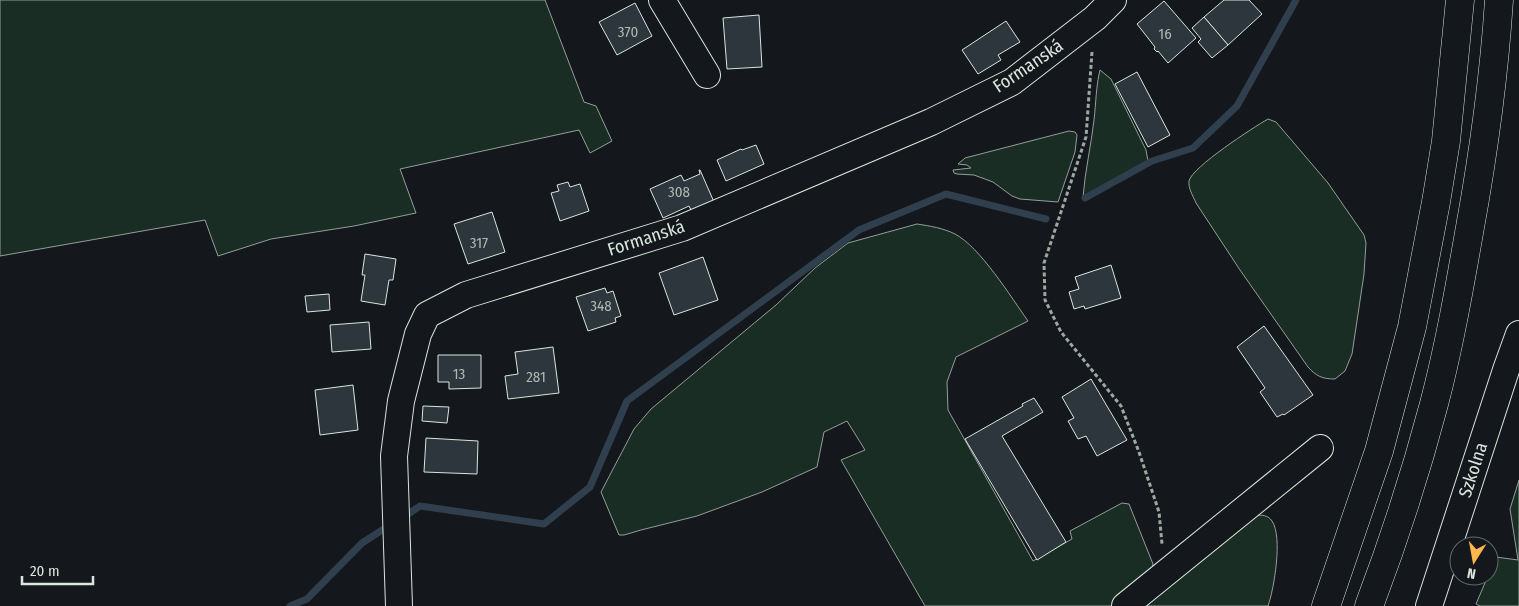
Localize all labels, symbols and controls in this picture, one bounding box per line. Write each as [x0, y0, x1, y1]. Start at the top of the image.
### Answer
house number: 370 [618, 23, 638, 41]
house number: 16 [1158, 25, 1172, 43]
street label: Formanská [989, 34, 1067, 97]
house number: 308 [668, 183, 690, 201]
street label: Formanská [605, 215, 688, 261]
house number: 317 [470, 234, 488, 252]
house number: 348 [590, 297, 612, 315]
house number: 13 [453, 365, 466, 383]
house number: 281 [526, 368, 546, 386]
street label: Szkolna [1454, 440, 1492, 500]
north arrow [1449, 536, 1499, 586]
scale bar [22, 554, 94, 586]
text: 20 m [30, 562, 60, 580]
text: N [1466, 564, 1477, 582]

